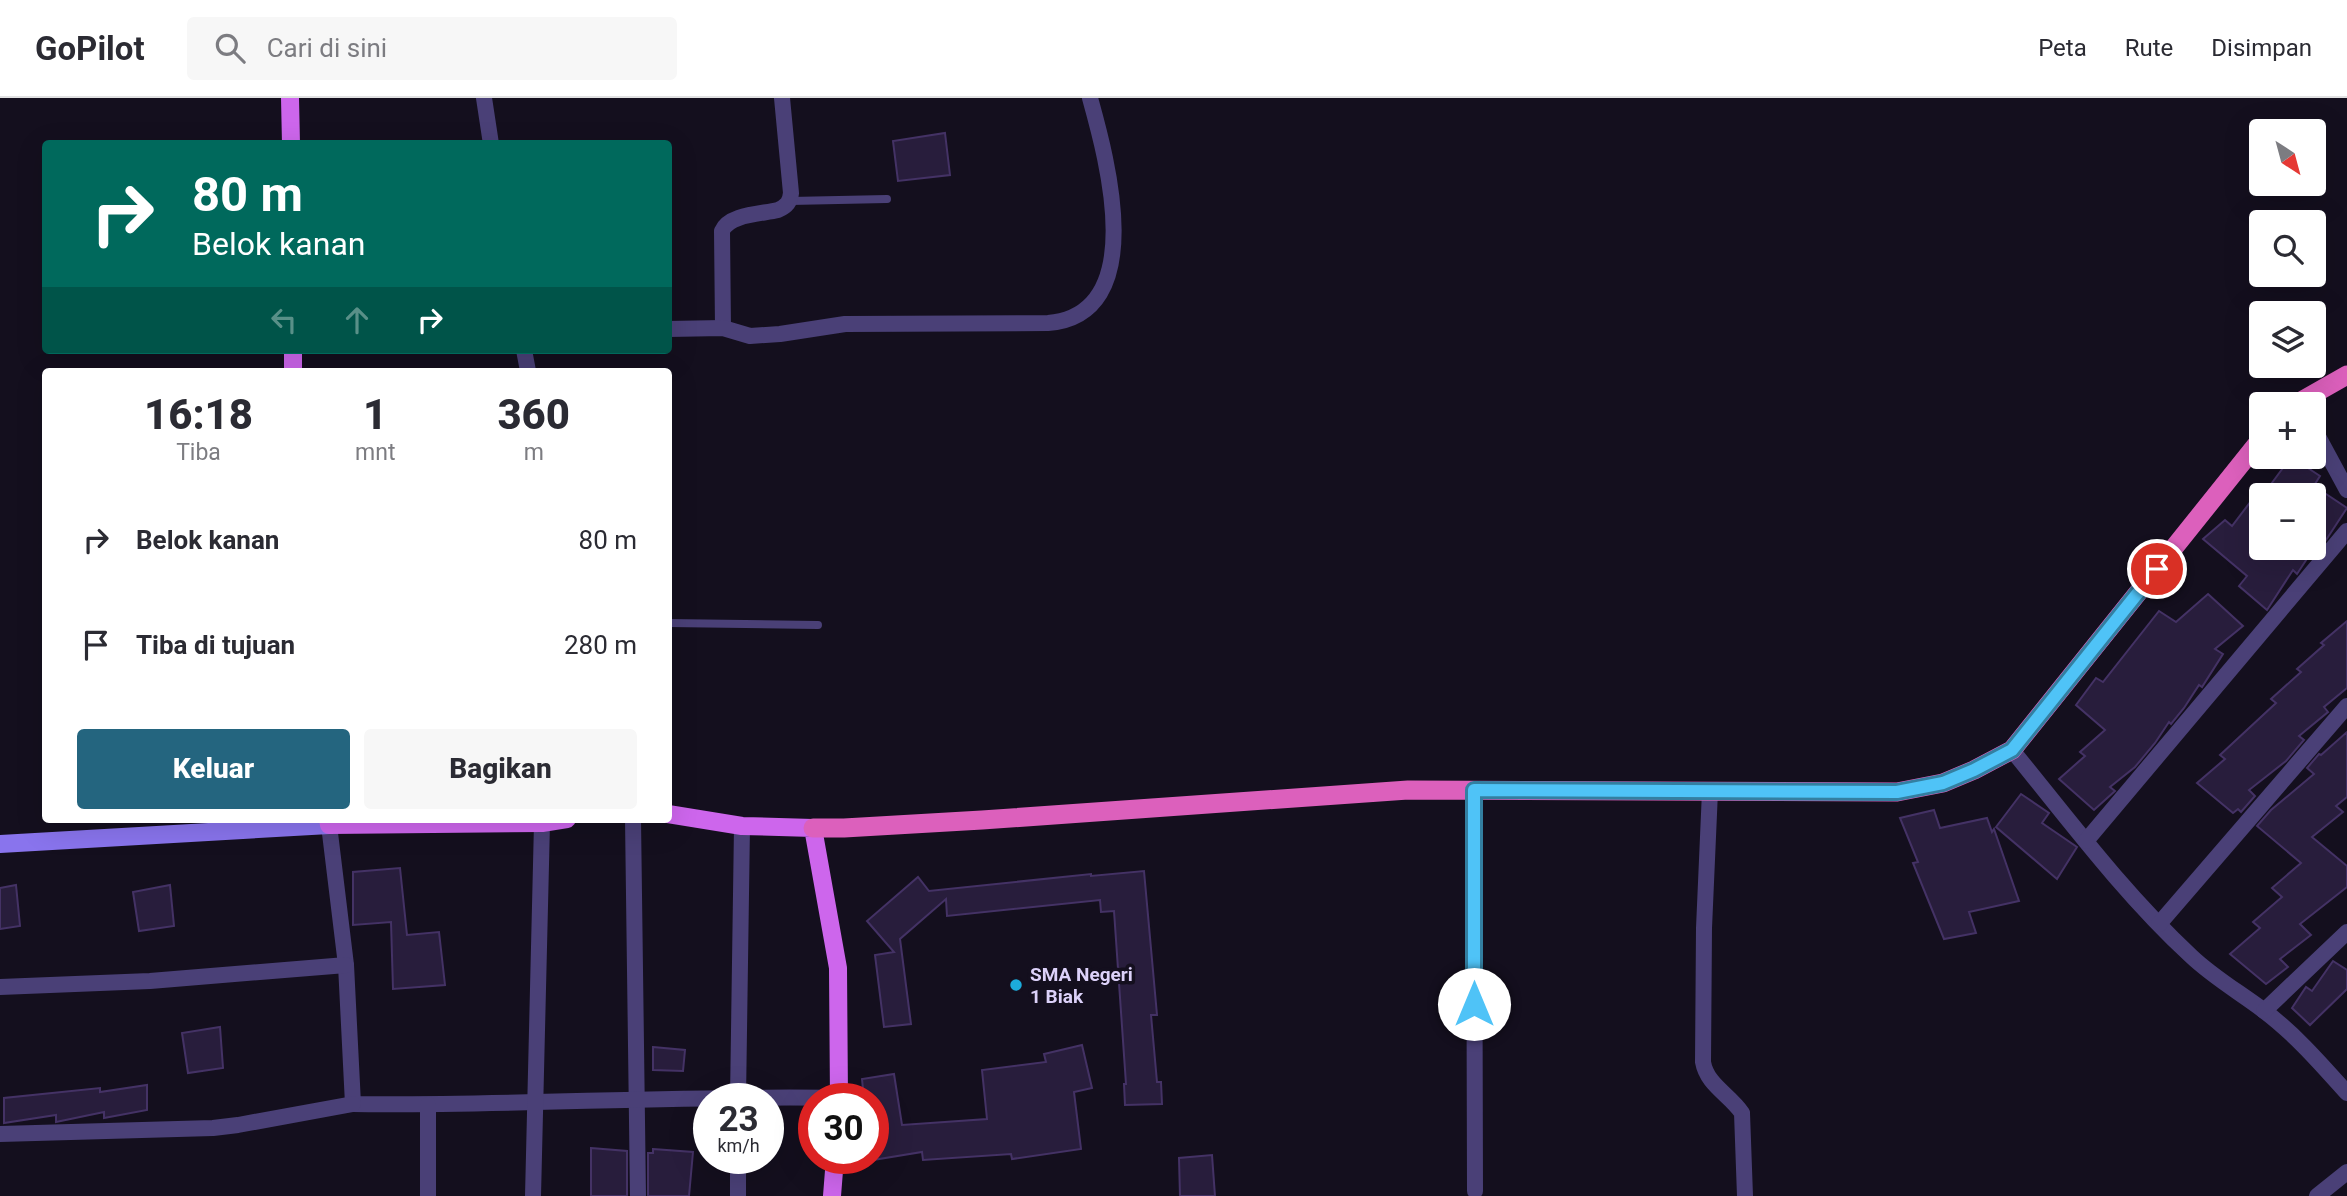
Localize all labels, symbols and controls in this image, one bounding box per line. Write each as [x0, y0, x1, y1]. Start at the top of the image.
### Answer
search box [187, 17, 677, 80]
text: GoPilot [35, 29, 145, 68]
icon: search [211, 29, 249, 67]
text: Cari di sini [267, 33, 387, 63]
text: Peta [2038, 34, 2087, 62]
text: Rute [2125, 34, 2173, 62]
text: Disimpan [2211, 34, 2312, 62]
north arrow [2249, 119, 2326, 196]
map controls [2249, 119, 2326, 560]
text: 80 m [192, 166, 303, 223]
icon: right [77, 168, 168, 259]
button: search [2249, 210, 2326, 287]
text: Belok kanan [192, 225, 365, 263]
icon: left [265, 301, 303, 339]
icon: ahead [338, 301, 376, 339]
icon: right [411, 301, 449, 339]
button: layers [2249, 301, 2326, 378]
text: 16:18 [144, 390, 253, 439]
text: 1 [363, 390, 387, 439]
text: 360 [497, 390, 570, 439]
button: + [2249, 392, 2326, 469]
text: Tiba [176, 439, 221, 466]
text: mnt [355, 439, 395, 466]
text: m [524, 439, 544, 466]
button: − [2249, 483, 2326, 560]
icon: right [77, 521, 115, 559]
text: Belok kanan [136, 525, 279, 555]
text: 80 m [579, 525, 637, 555]
pin [2127, 539, 2187, 599]
icon: arrive [2138, 550, 2176, 588]
icon: arrive [77, 626, 115, 664]
text: Tiba di tujuan [136, 630, 295, 660]
text: 280 m [564, 630, 637, 660]
button: Keluar [77, 729, 350, 809]
button: Bagikan [364, 729, 637, 809]
place label: SMA Negeri 1 Biak [1030, 963, 1133, 1008]
position arrow [1437, 967, 1511, 1041]
marker: SMA Negeri 1 Biak [1008, 977, 1024, 993]
speed limit sign: 30 [798, 1083, 889, 1174]
text: 23 [718, 1099, 759, 1140]
text: km/h [717, 1135, 760, 1156]

